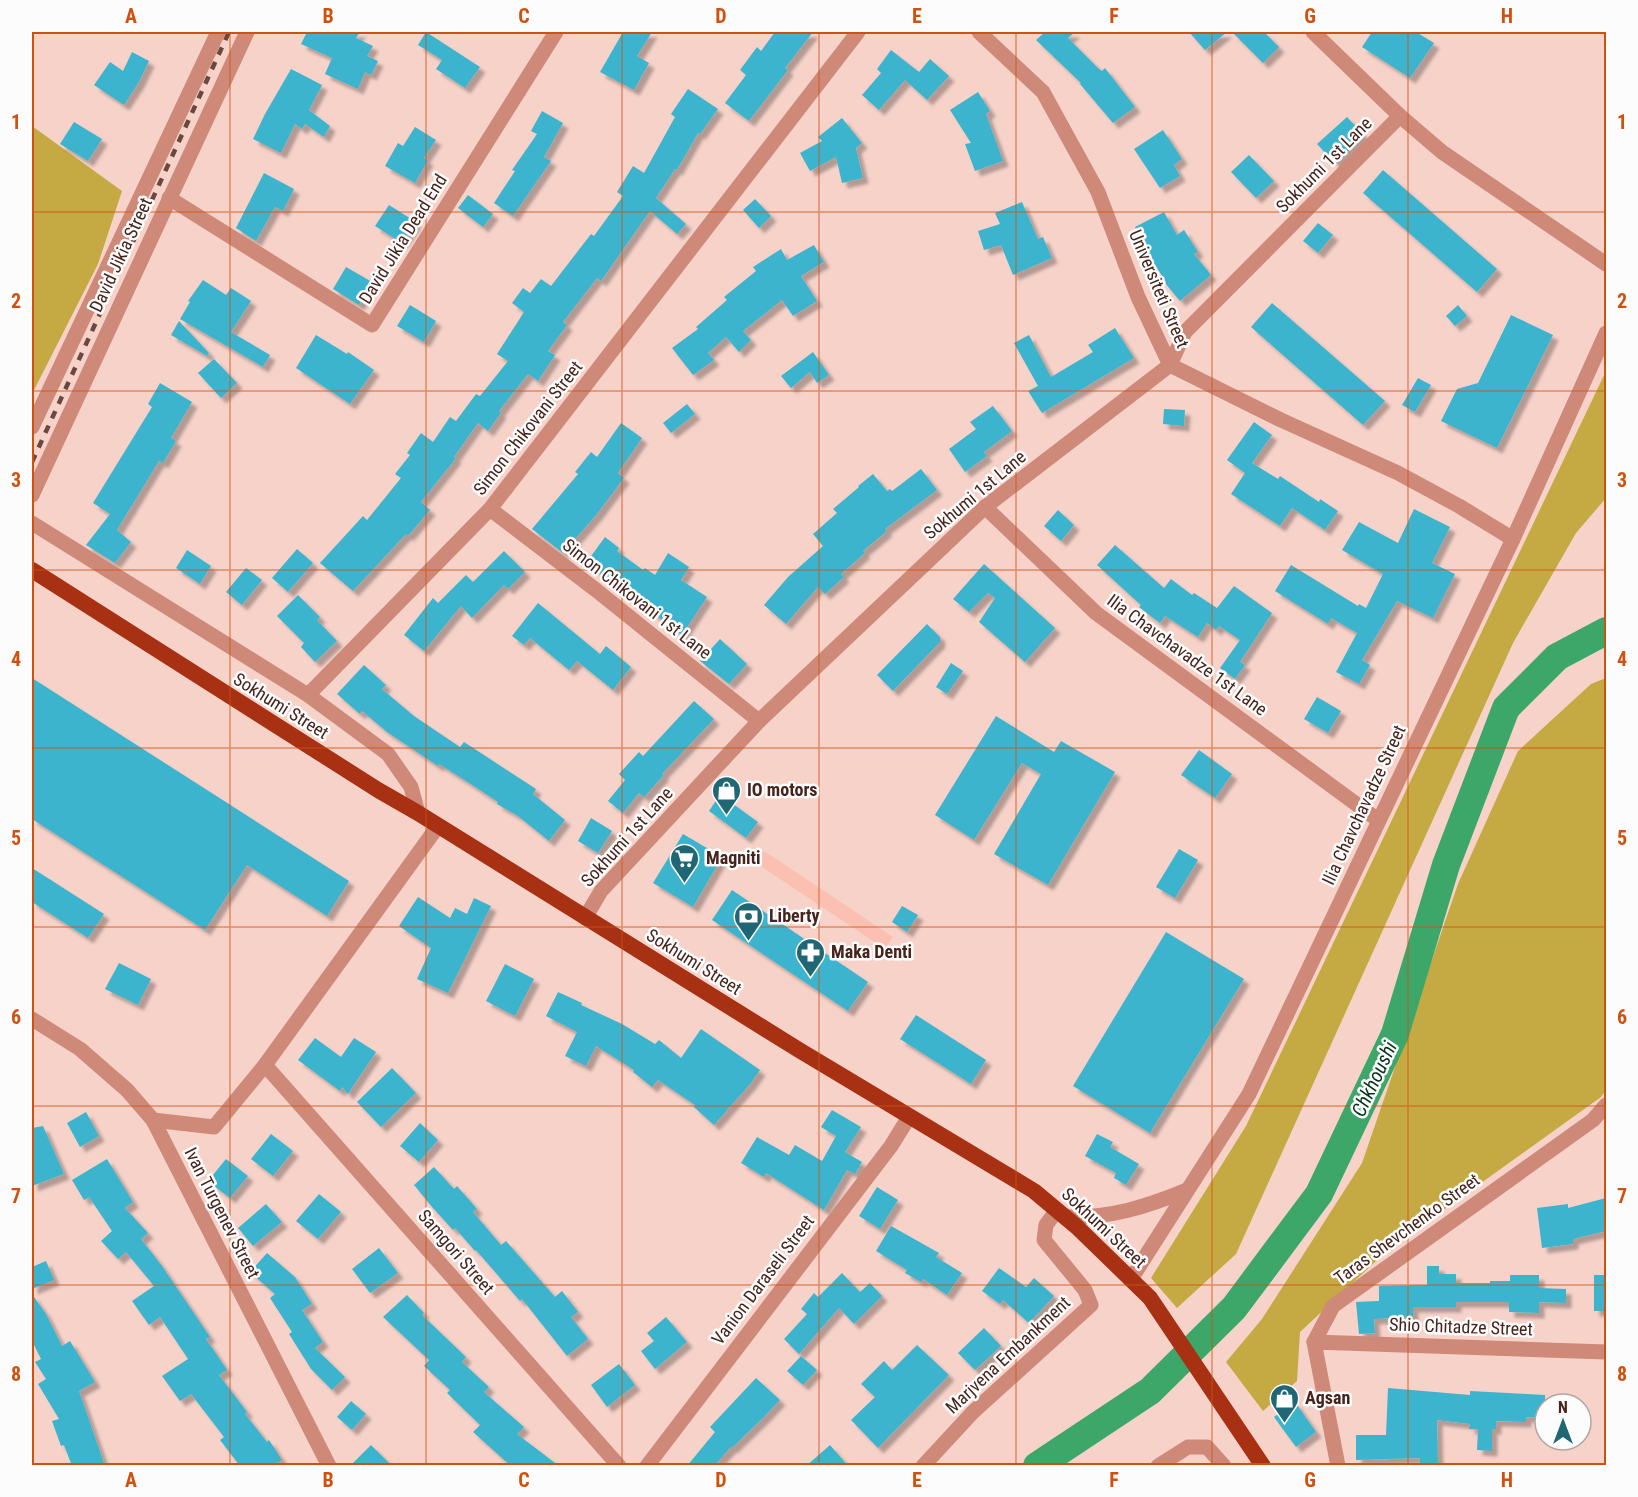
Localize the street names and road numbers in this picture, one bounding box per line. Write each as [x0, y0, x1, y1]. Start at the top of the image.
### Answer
street label: Sokhumi 1st Lane [1271, 112, 1376, 217]
street label: David Jikia Dead End [354, 170, 451, 307]
street label: David Jikia Street [85, 194, 156, 315]
street label: Universiteti Street [1125, 227, 1194, 351]
street label: Simon Chikovani Street [469, 356, 586, 499]
street label: Sokhumi 1st Lane [919, 446, 1030, 543]
street label: Simon Chikovani 1st Lane [559, 534, 716, 663]
street label: Ilia Chavchavadze 1st Lane [1103, 590, 1271, 720]
street label: Sokhumi Street [230, 668, 333, 743]
street label: Ilia Chavchavadze Street [1317, 722, 1410, 888]
street label: Sokhumi 1st Lane [576, 783, 677, 891]
street label: Sokhumi Street [643, 924, 746, 999]
street label: Ivan Turgenev Street [180, 1144, 265, 1282]
street label: Taras Shevchenko Street [1330, 1169, 1484, 1288]
street label: Sokhumi Street [1058, 1183, 1151, 1272]
street label: Samgori Street [414, 1205, 499, 1298]
street label: Vanion Daraseli Street [707, 1211, 818, 1349]
street label: Marjvena Embankment [941, 1292, 1074, 1418]
street label: Shio Chitadze Street [1389, 1313, 1533, 1340]

